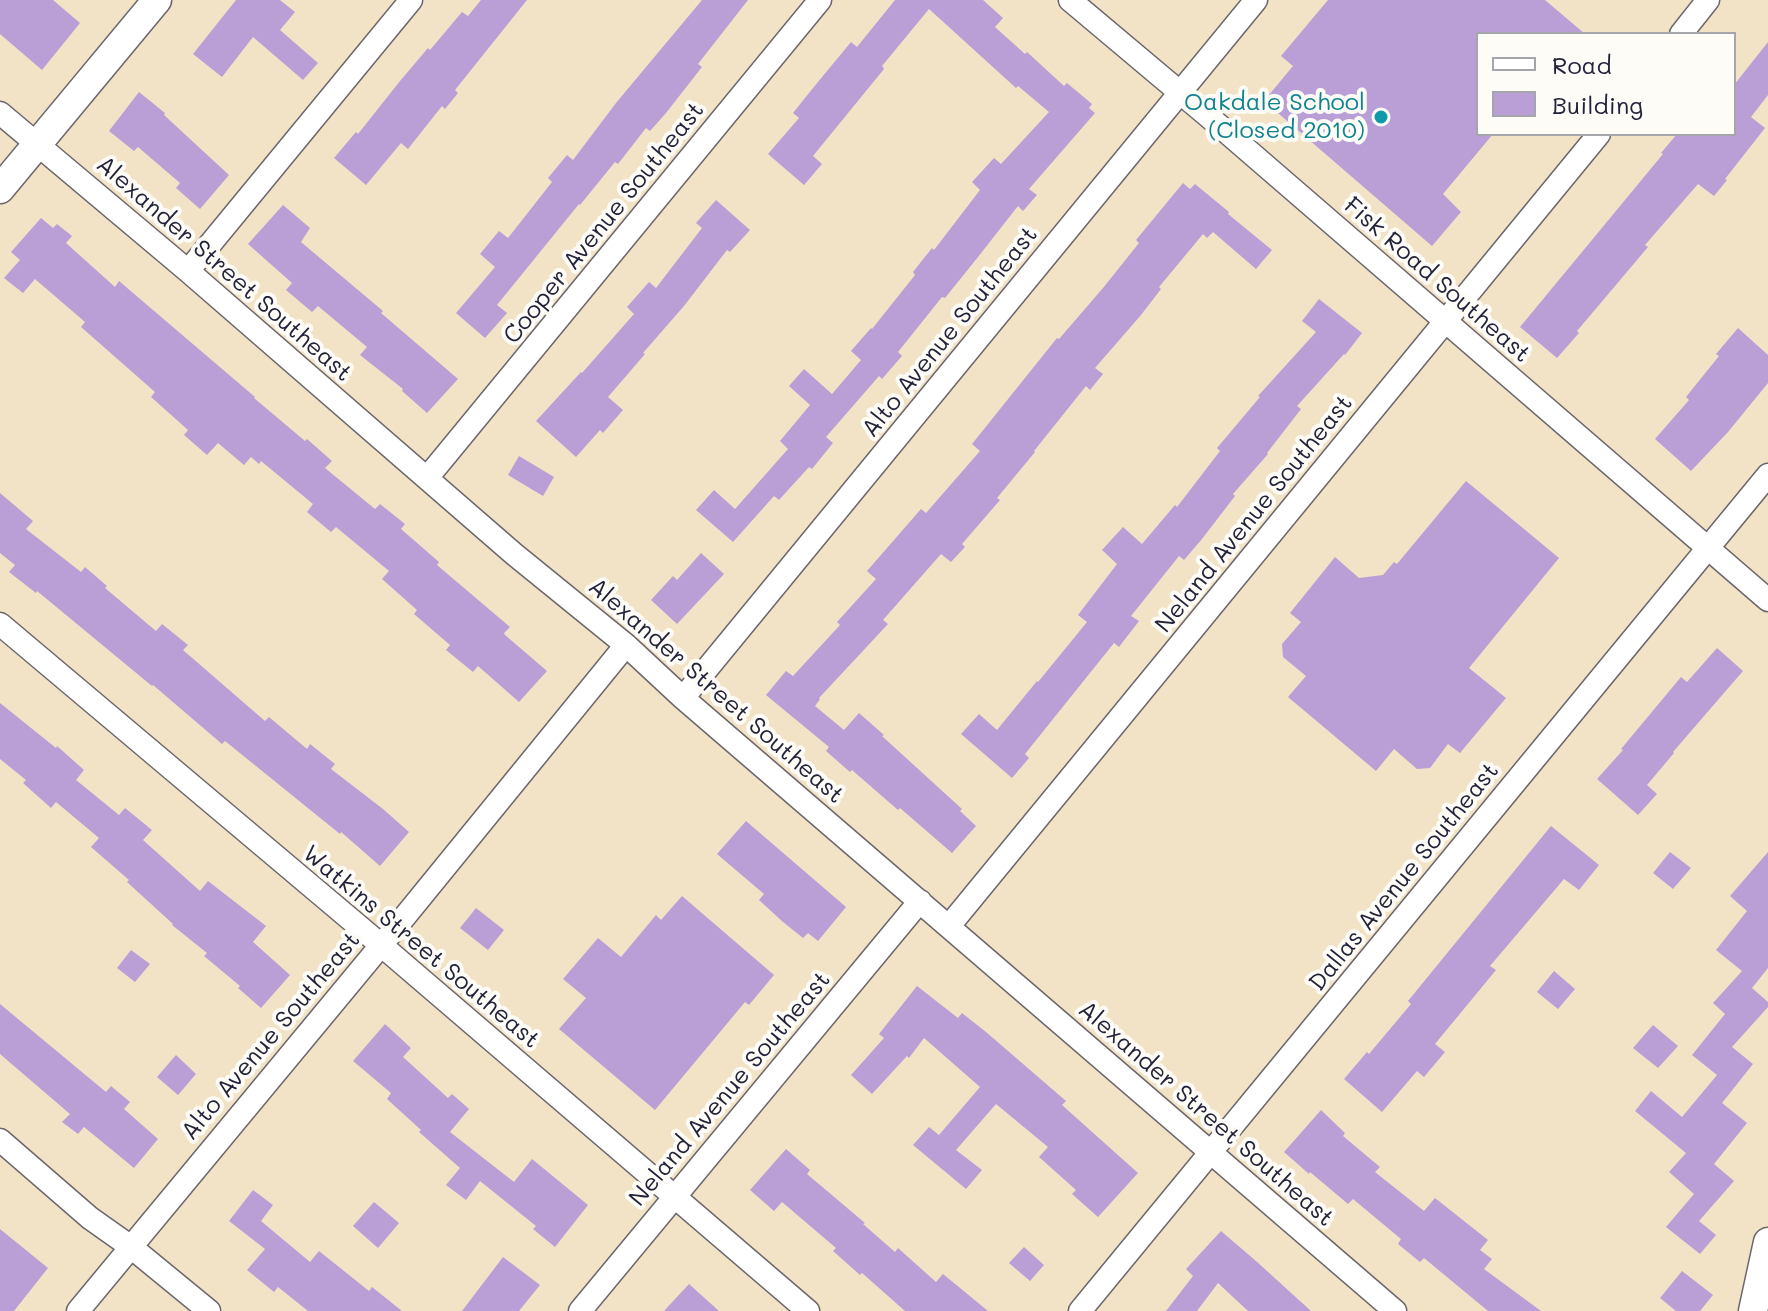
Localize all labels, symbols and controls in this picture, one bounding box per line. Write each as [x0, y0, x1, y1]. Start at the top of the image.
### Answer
legend [1476, 32, 1736, 136]
text: Road [1552, 49, 1612, 80]
place label: Oakdale School (Closed 2010) [1184, 89, 1365, 145]
text: Building [1552, 89, 1643, 120]
street label: Cooper Avenue Southeast [498, 96, 710, 350]
marker: Oakdale School (Closed 2010) [1372, 108, 1390, 126]
street label: Alexander Street Southeast [90, 150, 358, 388]
street label: Fisk Road Southeast [1338, 191, 1536, 369]
street label: Alto Avenue Southeast [856, 221, 1044, 443]
street label: Neland Avenue Southeast [1149, 389, 1359, 639]
street label: Alexander Street Southeast [582, 572, 850, 810]
street label: Dallas Avenue Southeast [1303, 757, 1505, 997]
street label: Watkins Street Southeast [297, 839, 545, 1055]
street label: Alto Avenue Southeast [175, 926, 367, 1146]
street label: Neland Avenue Southeast [623, 966, 837, 1212]
street label: Alexander Street Southeast [1072, 995, 1340, 1233]

